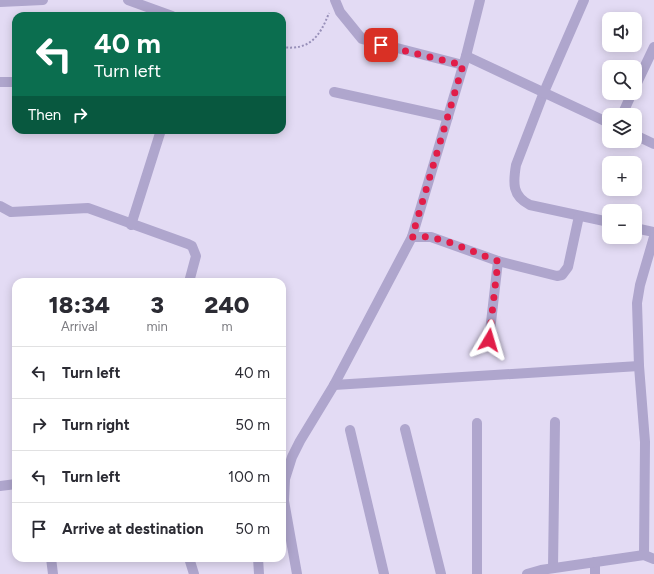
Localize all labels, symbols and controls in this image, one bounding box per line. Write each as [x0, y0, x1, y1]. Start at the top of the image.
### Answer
map controls [602, 12, 642, 244]
button: sound [602, 12, 642, 52]
text: 40 m [94, 26, 161, 60]
icon: left [28, 28, 80, 80]
pin [364, 28, 398, 62]
icon: arrive [370, 34, 392, 56]
text: Turn left [94, 60, 161, 82]
button: search [602, 60, 642, 100]
icon: right [69, 104, 91, 126]
text: Then [28, 106, 61, 124]
button: layers [602, 108, 642, 148]
button: + [602, 156, 642, 196]
button: − [602, 204, 642, 244]
text: 18:34 [49, 290, 110, 319]
text: 3 [150, 290, 164, 319]
text: 240 [204, 290, 249, 319]
text: Arrival [61, 319, 98, 334]
text: min [147, 319, 168, 334]
text: m [221, 319, 232, 334]
position arrow [468, 319, 510, 361]
icon: left [28, 362, 50, 384]
text: Turn left [62, 364, 120, 382]
text: 40 m [235, 364, 270, 382]
icon: right [28, 414, 50, 436]
text: Turn right [62, 416, 130, 434]
text: 50 m [235, 416, 270, 434]
icon: left [28, 466, 50, 488]
text: Turn left [62, 468, 120, 486]
text: 100 m [228, 468, 270, 486]
icon: arrive [28, 518, 50, 540]
text: Arrive at destination [62, 520, 203, 538]
text: 50 m [235, 520, 270, 538]

